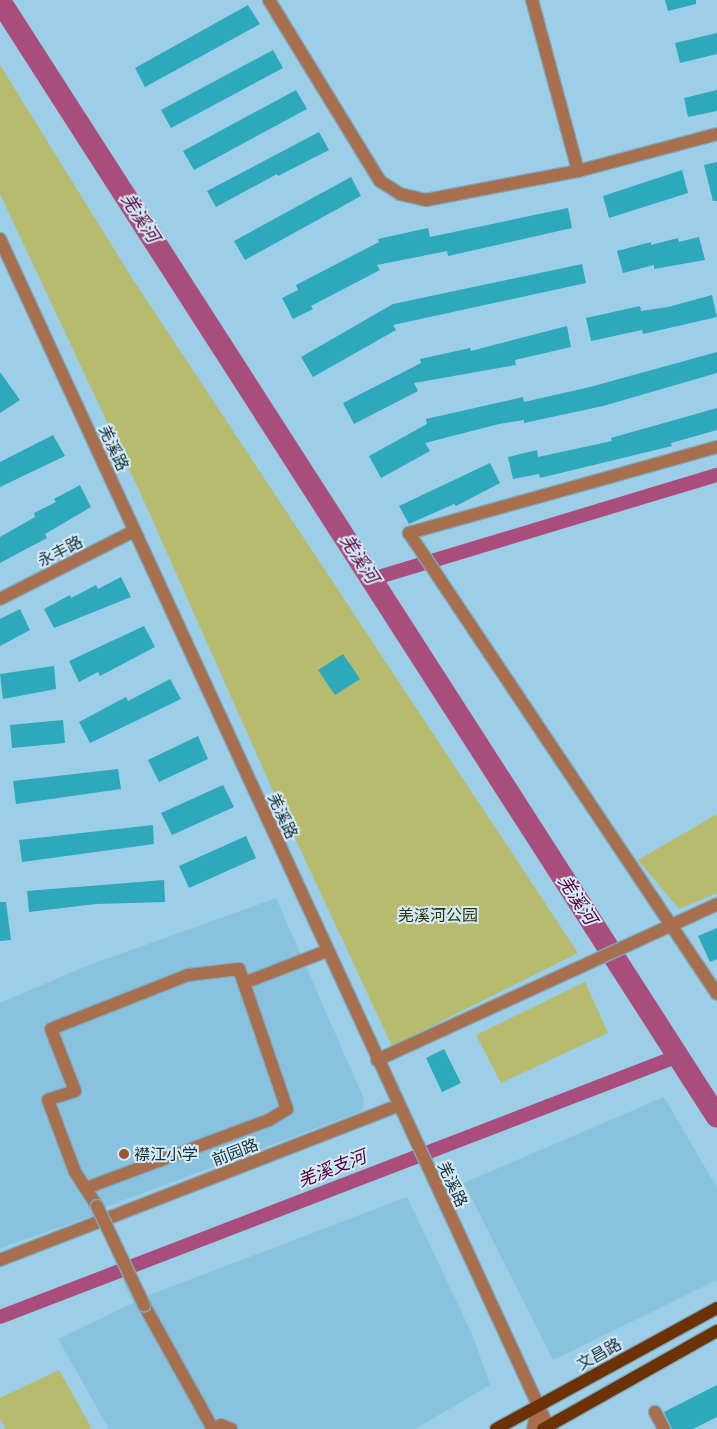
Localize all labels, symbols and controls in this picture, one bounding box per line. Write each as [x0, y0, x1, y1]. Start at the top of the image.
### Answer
water label: 羌溪河 [116, 189, 164, 247]
street label: 羌溪路 [95, 422, 133, 474]
water label: 羌溪河 [335, 530, 383, 588]
street label: 永丰路 [34, 532, 86, 570]
street label: 羌溪路 [264, 790, 302, 842]
water label: 羌溪河 [553, 871, 601, 929]
park label: 羌溪河公园 [398, 905, 478, 925]
street label: 前园路 [209, 1134, 261, 1170]
place label: 襟江小学 [134, 1144, 198, 1164]
water label: 羌溪支河 [295, 1146, 369, 1192]
marker: 襟江小学 [118, 1148, 130, 1160]
street label: 羌溪路 [434, 1158, 472, 1210]
street label: 文昌路 [573, 1334, 625, 1374]

